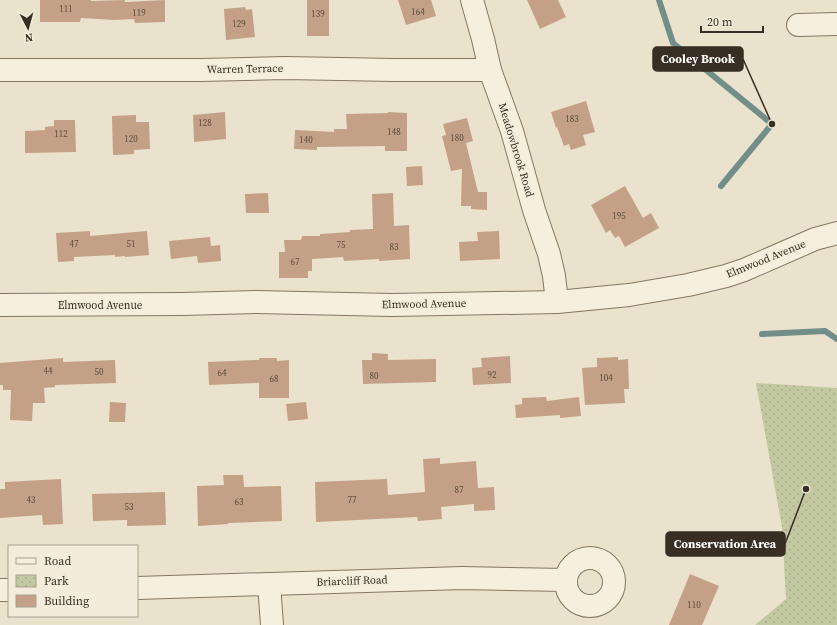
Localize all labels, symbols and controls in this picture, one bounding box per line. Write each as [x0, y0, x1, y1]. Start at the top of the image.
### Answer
house number: 111 [59, 3, 73, 15]
house number: 164 [411, 6, 425, 18]
house number: 119 [132, 7, 146, 19]
north arrow [8, 8, 48, 48]
house number: 139 [311, 8, 325, 20]
scale bar [701, 8, 763, 34]
text: 20 m [707, 14, 733, 30]
house number: 129 [232, 18, 246, 30]
text: N [24, 30, 34, 45]
callout: Cooley Brook [653, 47, 743, 71]
text: Cooley Brook [661, 51, 736, 67]
street label: Warren Terrace [207, 61, 284, 77]
street label: Meadowbrook Road [495, 101, 538, 200]
house number: 183 [565, 113, 579, 125]
house number: 128 [198, 117, 212, 129]
house number: 148 [387, 126, 401, 138]
house number: 112 [54, 128, 68, 140]
house number: 180 [450, 132, 464, 144]
house number: 120 [124, 133, 138, 145]
house number: 140 [299, 134, 313, 146]
house number: 195 [612, 210, 626, 222]
street label: Elmwood Avenue [724, 236, 808, 282]
house number: 47 [69, 238, 79, 250]
house number: 51 [126, 238, 136, 250]
house number: 75 [336, 239, 346, 251]
house number: 83 [389, 241, 399, 253]
house number: 67 [290, 256, 300, 268]
street label: Elmwood Avenue [382, 296, 467, 312]
street label: Elmwood Avenue [58, 298, 143, 313]
house number: 44 [43, 365, 53, 377]
house number: 50 [94, 366, 104, 378]
house number: 64 [217, 367, 227, 379]
house number: 92 [487, 369, 497, 381]
house number: 80 [369, 370, 379, 382]
house number: 104 [599, 372, 613, 384]
house number: 68 [269, 373, 279, 385]
house number: 87 [454, 484, 464, 496]
house number: 43 [26, 494, 36, 506]
house number: 77 [347, 494, 357, 506]
house number: 63 [234, 496, 244, 508]
house number: 53 [124, 501, 134, 513]
callout: Conservation Area [666, 532, 785, 556]
text: Conservation Area [674, 536, 777, 552]
legend [8, 545, 138, 617]
text: Road [44, 553, 71, 569]
street label: Briarcliff Road [316, 572, 389, 590]
text: Park [44, 573, 69, 589]
text: Building [44, 593, 89, 609]
house number: 110 [687, 599, 701, 611]

